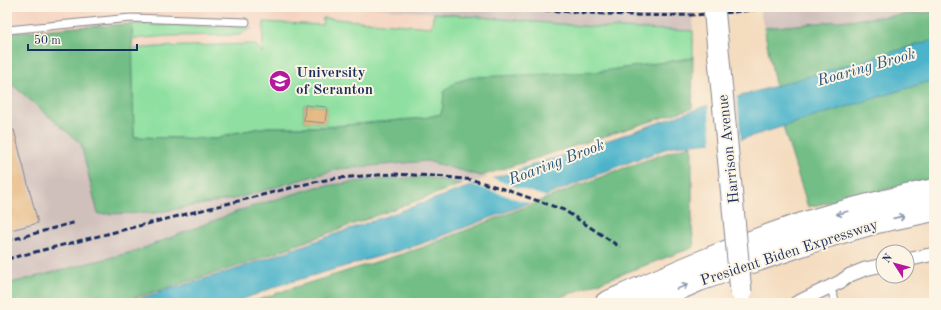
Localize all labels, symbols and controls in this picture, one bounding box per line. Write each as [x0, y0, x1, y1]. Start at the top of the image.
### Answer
scale bar [28, 26, 137, 52]
text: 50 m [34, 34, 61, 47]
water label: Roaring Brook [815, 46, 918, 90]
place label: University of Scranton [296, 66, 373, 98]
school or university icon: University of Scranton [267, 68, 293, 94]
street label: Harrison Avenue [716, 94, 743, 204]
water label: Roaring Brook [506, 137, 607, 189]
one-way arrow [835, 210, 848, 217]
one-way arrow [892, 213, 905, 221]
street label: President Biden Expressway [699, 218, 880, 289]
north arrow [875, 244, 915, 284]
text: N [881, 252, 895, 266]
one-way arrow [676, 283, 688, 291]

